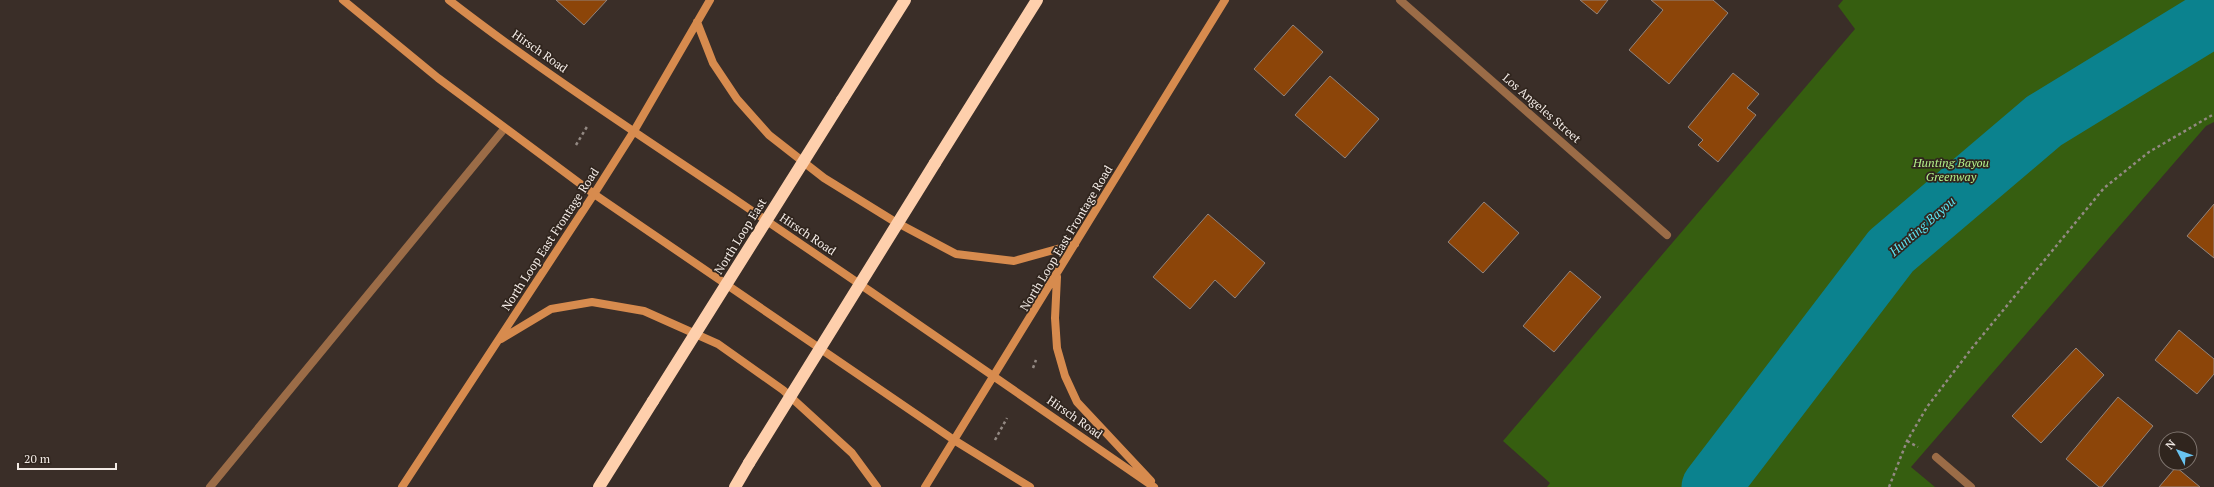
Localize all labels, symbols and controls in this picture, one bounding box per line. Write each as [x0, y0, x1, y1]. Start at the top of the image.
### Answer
street label: Hirsch Road [509, 26, 571, 76]
street label: Los Angeles Street [1500, 70, 1585, 146]
park label: Hunting Bayou Greenway [1912, 155, 1989, 184]
street label: North Loop East Frontage Road [1017, 162, 1116, 313]
street label: North Loop East Frontage Road [498, 165, 602, 313]
water label: Hunting Bayou [1884, 192, 1959, 261]
street label: North Loop East [711, 195, 770, 277]
street label: Hirsch Road [777, 210, 839, 258]
street label: Hirsch Road [1044, 392, 1106, 442]
north arrow [2158, 431, 2198, 471]
text: N [2162, 436, 2179, 452]
scale bar [18, 445, 116, 471]
text: 20 m [24, 451, 51, 466]

